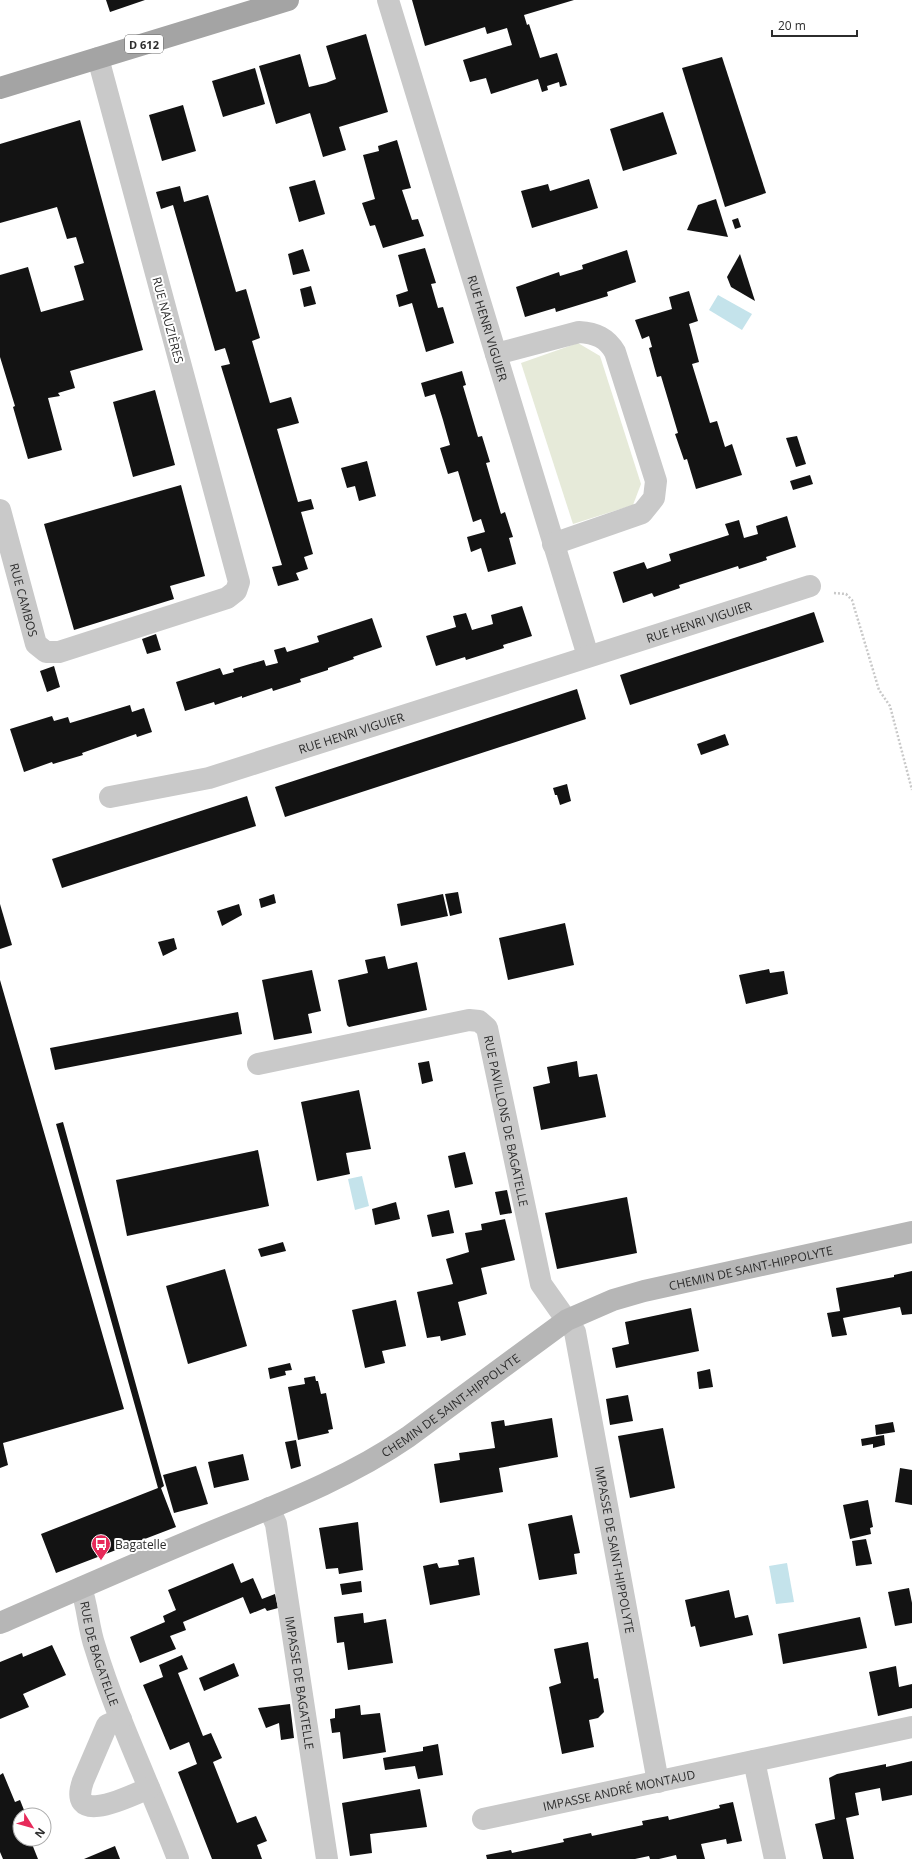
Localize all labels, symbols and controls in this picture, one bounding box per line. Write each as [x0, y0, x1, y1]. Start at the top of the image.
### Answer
scale bar [772, 12, 857, 38]
text: 20 m [778, 17, 806, 34]
road number: D 612 [125, 35, 163, 53]
street label: RUE HENRI VIGUIER [464, 273, 512, 384]
street label: RUE NAUZIÈRES [148, 275, 188, 365]
street label: RUE CAMBOS [6, 561, 42, 639]
street label: RUE HENRI VIGUIER [644, 597, 754, 646]
street label: RUE HENRI VIGUIER [296, 708, 407, 757]
street label: RUE PAVILLONS DE BAGATELLE [480, 1034, 533, 1208]
street label: CHEMIN DE SAINT-HIPPOLYTE [667, 1241, 834, 1294]
street label: CHEMIN DE SAINT-HIPPOLYTE [378, 1349, 523, 1461]
street label: IMPASSE DE SAINT-HIPPOLYTE [591, 1465, 639, 1635]
bus stop icon: Bagatelle [90, 1533, 112, 1561]
place label: Bagatelle [115, 1536, 167, 1553]
street label: RUE DE BAGATELLE [77, 1599, 123, 1708]
street label: IMPASSE DE BAGATELLE [282, 1615, 319, 1751]
street label: IMPASSE ANDRÉ MONTAUD [541, 1765, 697, 1814]
north arrow [12, 1807, 52, 1847]
text: N [32, 1825, 49, 1841]

